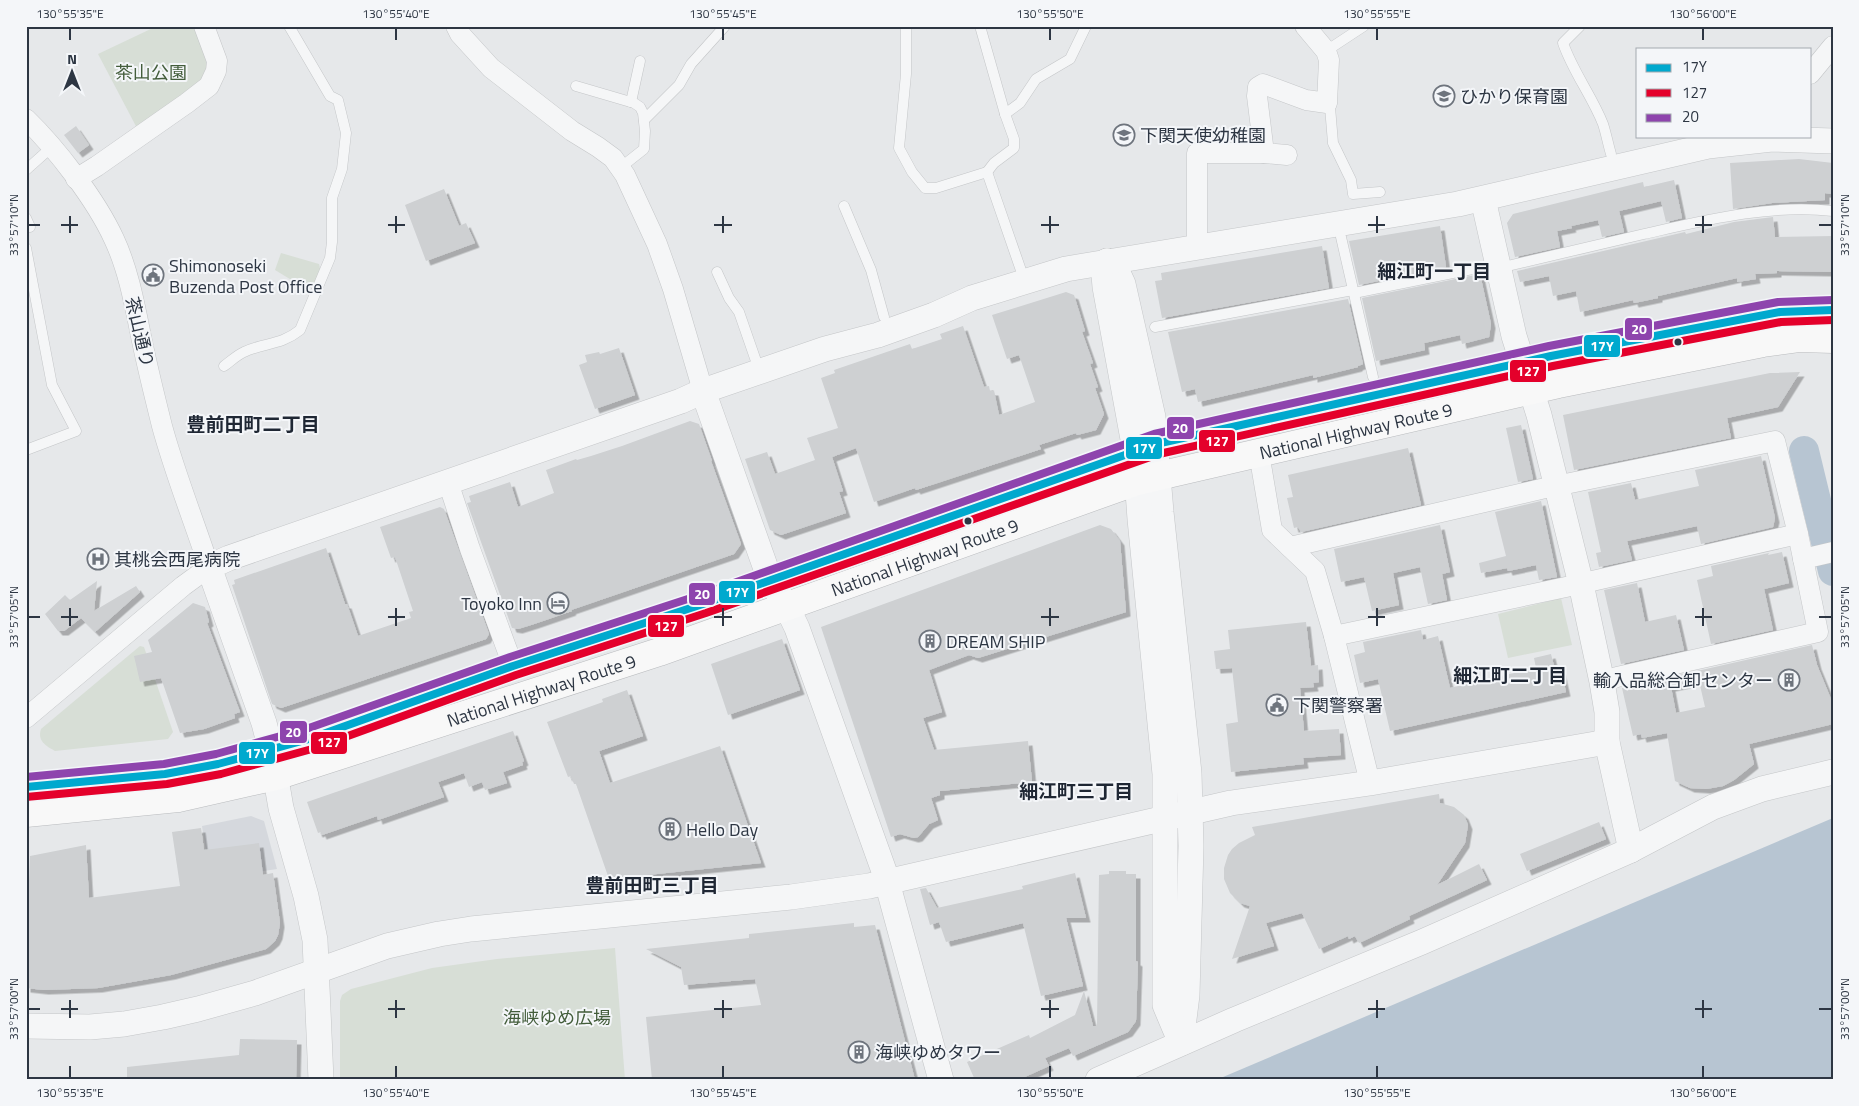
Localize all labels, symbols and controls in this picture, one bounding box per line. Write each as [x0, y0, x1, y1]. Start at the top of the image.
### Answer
text: 130°55'35"E [36, 4, 104, 23]
text: 130°55'40"E [362, 4, 430, 23]
text: 130°55'45"E [689, 4, 757, 23]
text: 130°55'50"E [1016, 4, 1084, 23]
text: 130°55'55"E [1343, 4, 1411, 23]
text: 130°56'00"E [1669, 4, 1737, 23]
north arrow [48, 48, 98, 98]
text: N [67, 48, 77, 69]
legend [1636, 48, 1812, 138]
text: 17Y [1682, 55, 1707, 78]
park label: 茶山公園 [115, 59, 187, 86]
text: 127 [1682, 81, 1707, 104]
place label: ひかり保育園 [1460, 83, 1568, 110]
school or university icon: ひかり保育園 [1432, 84, 1456, 108]
text: 20 [1682, 105, 1699, 128]
place label: 下関天使幼稚園 [1140, 122, 1266, 149]
school or university icon: 下関天使幼稚園 [1112, 123, 1136, 147]
text: 33°57'10"N [4, 194, 23, 256]
text: 33°57'10"N [1835, 194, 1854, 256]
place label: Shimonoseki Buzenda Post Office [169, 252, 322, 300]
district label: 細江町一丁目 [1377, 256, 1491, 285]
public building icon: Shimonoseki Buzenda Post Office [141, 263, 165, 287]
street label: 茶山通り [119, 294, 161, 370]
line badge: 20 [1624, 317, 1653, 341]
text: 20 [1631, 318, 1647, 339]
line badge: 17Y [1583, 334, 1621, 358]
text: 17Y [1590, 335, 1614, 356]
unlabelled marker [1673, 337, 1683, 347]
line badge: 127 [1509, 359, 1547, 383]
text: 127 [1516, 360, 1540, 381]
street label: National Highway Route 9 [1257, 395, 1455, 466]
district label: 豊前田町二丁目 [186, 409, 320, 438]
line badge: 20 [1166, 416, 1195, 440]
text: 20 [1172, 417, 1188, 438]
line badge: 127 [1198, 429, 1236, 453]
text: 127 [1205, 430, 1229, 451]
line badge: 17Y [1125, 436, 1163, 460]
text: 17Y [1132, 437, 1156, 458]
street label: National Highway Route 9 [827, 511, 1022, 603]
unlabelled marker [963, 516, 973, 526]
place label: 其桃会西尾病院 [114, 546, 240, 573]
hospital icon: 其桃会西尾病院 [86, 547, 110, 571]
line badge: 17Y [718, 580, 756, 604]
text: 17Y [725, 581, 749, 602]
line badge: 20 [688, 582, 716, 606]
text: 20 [694, 583, 710, 604]
text: 33°57'05"N [4, 586, 23, 648]
text: 33°57'05"N [1835, 586, 1854, 648]
place label: Toyoko Inn [461, 590, 542, 617]
hotel icon: Toyoko Inn [546, 591, 570, 615]
line badge: 127 [647, 614, 685, 638]
text: 127 [654, 615, 678, 636]
place label: DREAM SHIP [946, 628, 1046, 655]
building icon: DREAM SHIP [918, 629, 942, 653]
street label: National Highway Route 9 [443, 647, 639, 733]
district label: 細江町二丁目 [1453, 660, 1567, 689]
place label: 輸入品総合卸センター [1593, 667, 1773, 694]
building icon: 輸入品総合卸センター [1777, 668, 1801, 692]
place label: 下関警察署 [1293, 692, 1383, 719]
public building icon: 下関警察署 [1265, 693, 1289, 717]
line badge: 20 [279, 720, 308, 744]
text: 20 [285, 721, 301, 742]
line badge: 127 [310, 731, 348, 755]
text: 127 [317, 731, 341, 752]
line badge: 17Y [238, 741, 276, 765]
text: 17Y [245, 742, 269, 763]
district label: 細江町三丁目 [1019, 776, 1133, 805]
place label: Hello Day [686, 816, 758, 843]
building icon: Hello Day [658, 817, 682, 841]
district label: 豊前田町三丁目 [585, 870, 719, 899]
text: 33°57'00"N [4, 978, 23, 1040]
text: 33°57'00"N [1835, 978, 1854, 1040]
park label: 海峡ゆめ広場 [503, 1004, 611, 1031]
place label: 海峡ゆめタワー [875, 1039, 1001, 1066]
building icon: 海峡ゆめタワー [847, 1040, 871, 1064]
text: 130°55'35"E [36, 1083, 104, 1102]
text: 130°55'40"E [362, 1083, 430, 1102]
text: 130°55'45"E [689, 1083, 757, 1102]
text: 130°55'50"E [1016, 1083, 1084, 1102]
text: 130°55'55"E [1343, 1083, 1411, 1102]
text: 130°56'00"E [1669, 1083, 1737, 1102]

